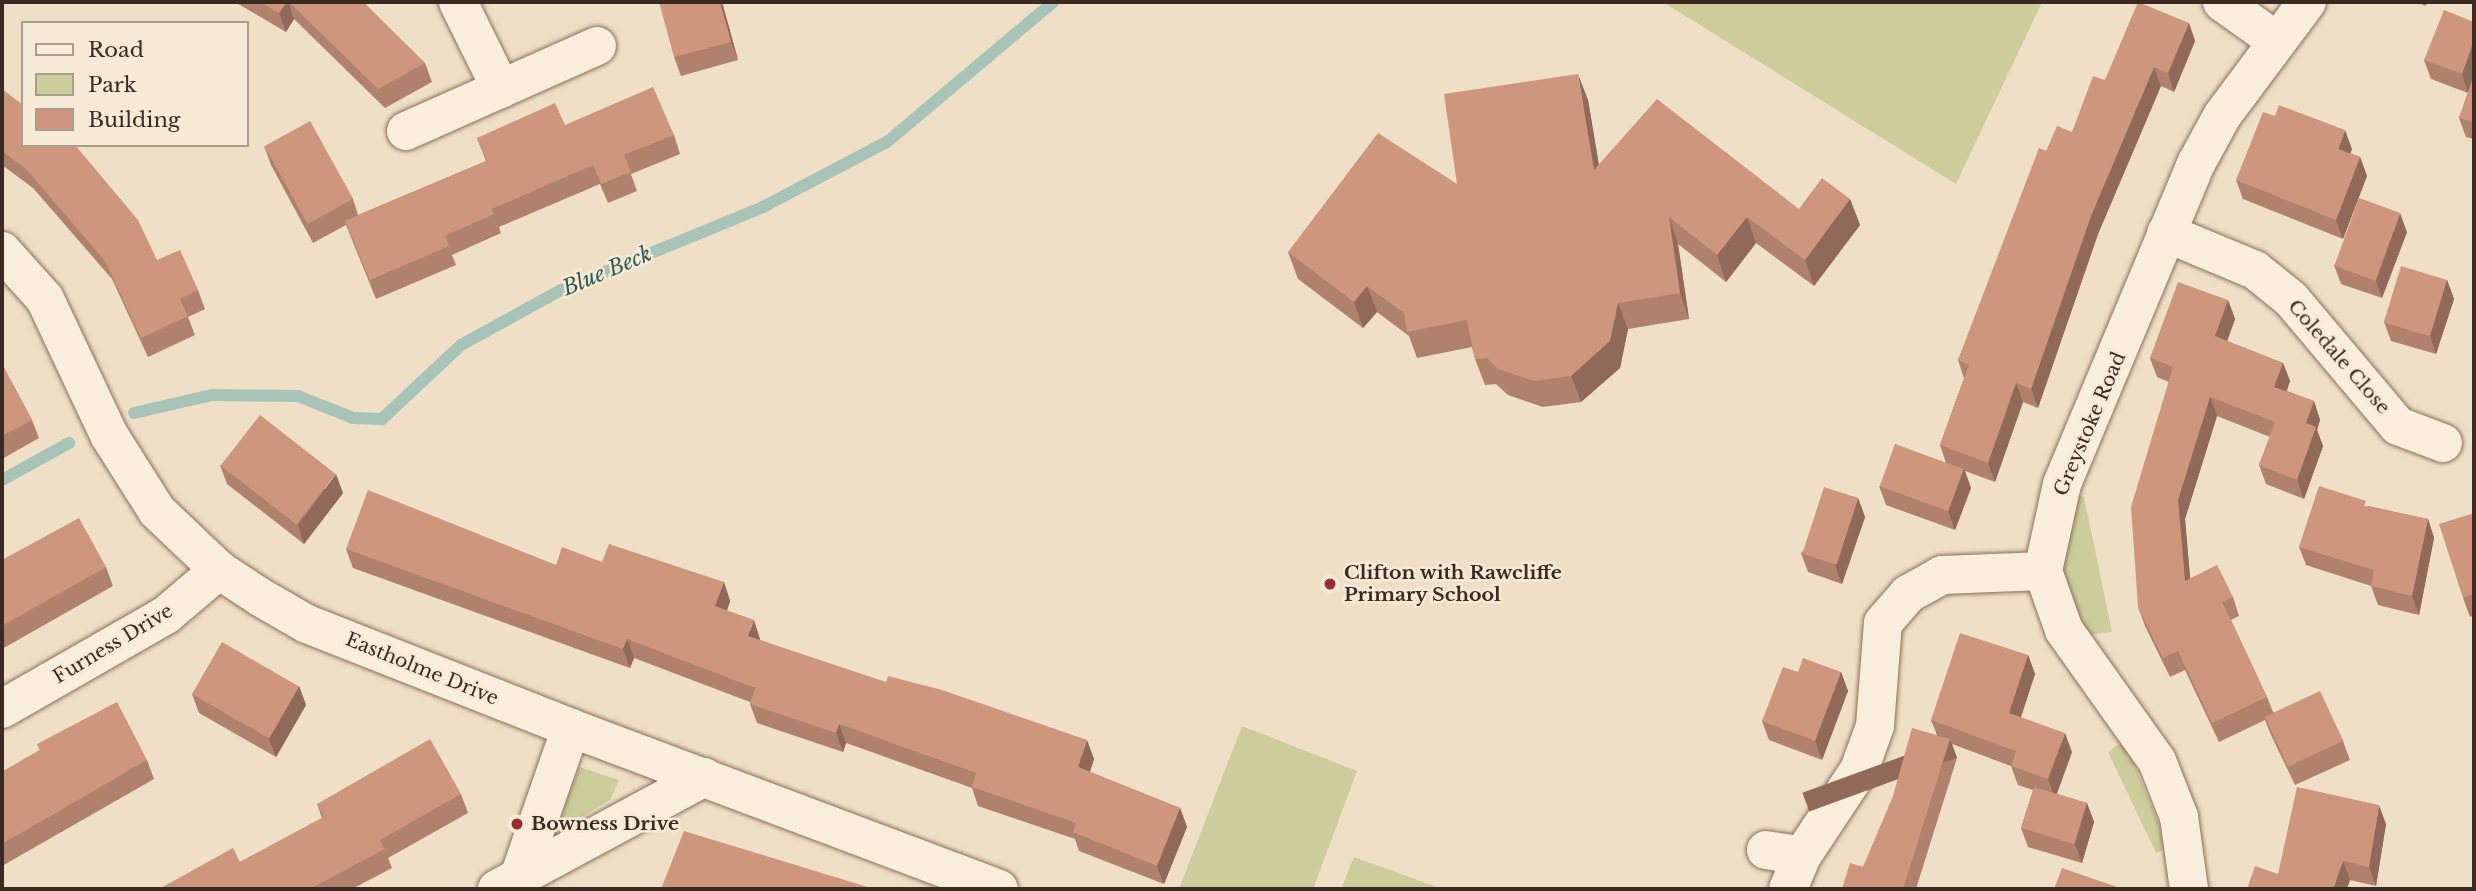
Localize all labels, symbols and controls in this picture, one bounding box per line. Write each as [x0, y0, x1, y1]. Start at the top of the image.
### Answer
legend [21, 21, 248, 147]
text: Road [88, 37, 144, 63]
text: Park [88, 72, 137, 98]
text: Building [88, 107, 180, 133]
water label: Blue Beck [559, 241, 655, 301]
street label: Coledale Close [2283, 295, 2395, 419]
street label: Greystoke Road [2049, 349, 2131, 499]
place label: Clifton with Rawcliffe Primary School [1344, 562, 1562, 606]
marker: Clifton with Rawcliffe Primary School [1322, 576, 1338, 592]
street label: Furness Drive [49, 599, 177, 689]
street label: Eastholme Drive [342, 628, 502, 710]
place label: Bowness Drive [531, 813, 679, 835]
marker: Bowness Drive [509, 816, 525, 832]

